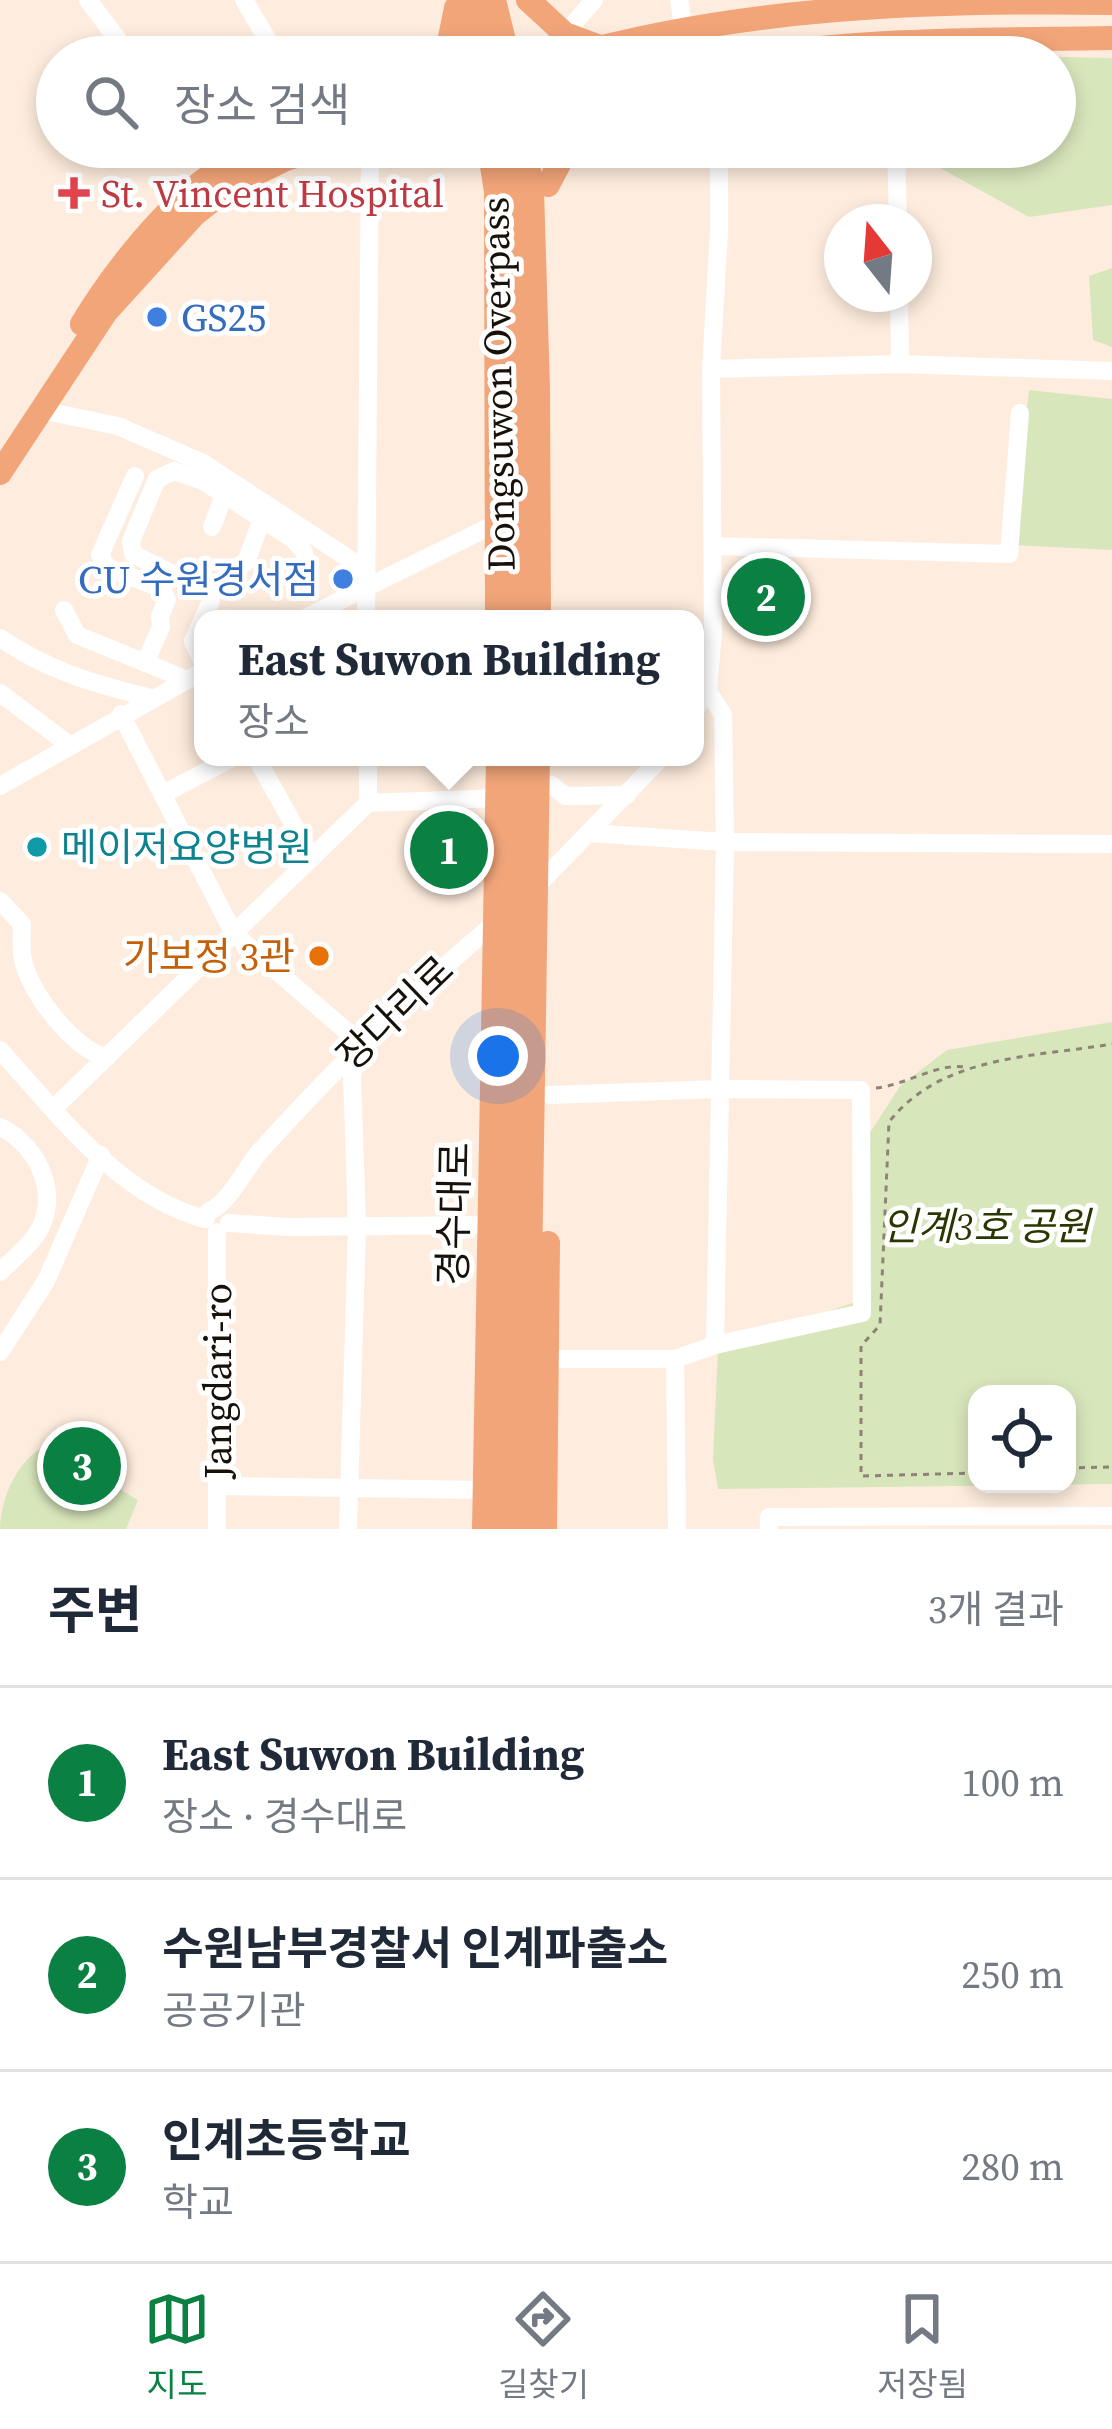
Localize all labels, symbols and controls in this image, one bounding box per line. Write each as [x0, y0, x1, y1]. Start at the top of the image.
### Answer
search box [36, 36, 1076, 168]
icon: search [78, 69, 144, 135]
text: 장소 검색 [174, 74, 350, 136]
place label: St. Vincent Hospital [101, 167, 444, 220]
marker: St. Vincent Hospital [58, 177, 90, 209]
street label: Dongsuwon Overpass [468, 196, 528, 572]
north arrow [824, 204, 932, 312]
place label: GS25 [181, 291, 267, 344]
marker: GS25 [144, 304, 170, 330]
pin: 2 [727, 552, 805, 642]
place label: CU 수원경서점 [78, 553, 319, 606]
marker: CU 수원경서점 [330, 566, 356, 592]
popup [194, 610, 704, 766]
text: East Suwon Building [238, 628, 660, 690]
text: 장소 [238, 695, 310, 748]
pin: 1 [410, 805, 488, 895]
place label: 메이저요양벙원 [61, 821, 312, 874]
marker: 메이저요양벙원 [24, 834, 50, 860]
place label: 가보정 3관 [123, 930, 295, 983]
marker: 가보정 3관 [306, 943, 332, 969]
street label: 장다리로 [325, 944, 465, 1082]
your location [468, 1026, 528, 1086]
street label: 경수대로 [426, 1142, 482, 1286]
park label: 인계3호 공원 [882, 1200, 1093, 1253]
street label: Jangdari-ro [191, 1283, 244, 1480]
map controls [968, 1385, 1076, 1493]
button: locate [968, 1385, 1076, 1493]
pin: 3 [43, 1421, 121, 1511]
text: 주변 [48, 1575, 142, 1645]
text: 3개 결과 [928, 1583, 1064, 1636]
text: East Suwon Building [162, 1723, 584, 1785]
text: 1 [76, 1756, 98, 1809]
text: 100 m [961, 1756, 1064, 1809]
text: 장소 · 경수대로 [162, 1790, 407, 1843]
text: 수원남부경찰서 인계파출소 [162, 1917, 668, 1979]
text: 2 [76, 1948, 98, 2001]
text: 250 m [961, 1948, 1064, 2001]
text: 공공기관 [162, 1984, 306, 2037]
text: 인계초등학교 [162, 2109, 410, 2171]
text: 3 [76, 2140, 98, 2193]
text: 280 m [961, 2140, 1064, 2193]
text: 학교 [162, 2176, 234, 2229]
tab: 지도 [144, 2286, 210, 2407]
tab: 길찾기 [498, 2286, 589, 2407]
tab: 저장됨 [877, 2286, 968, 2407]

